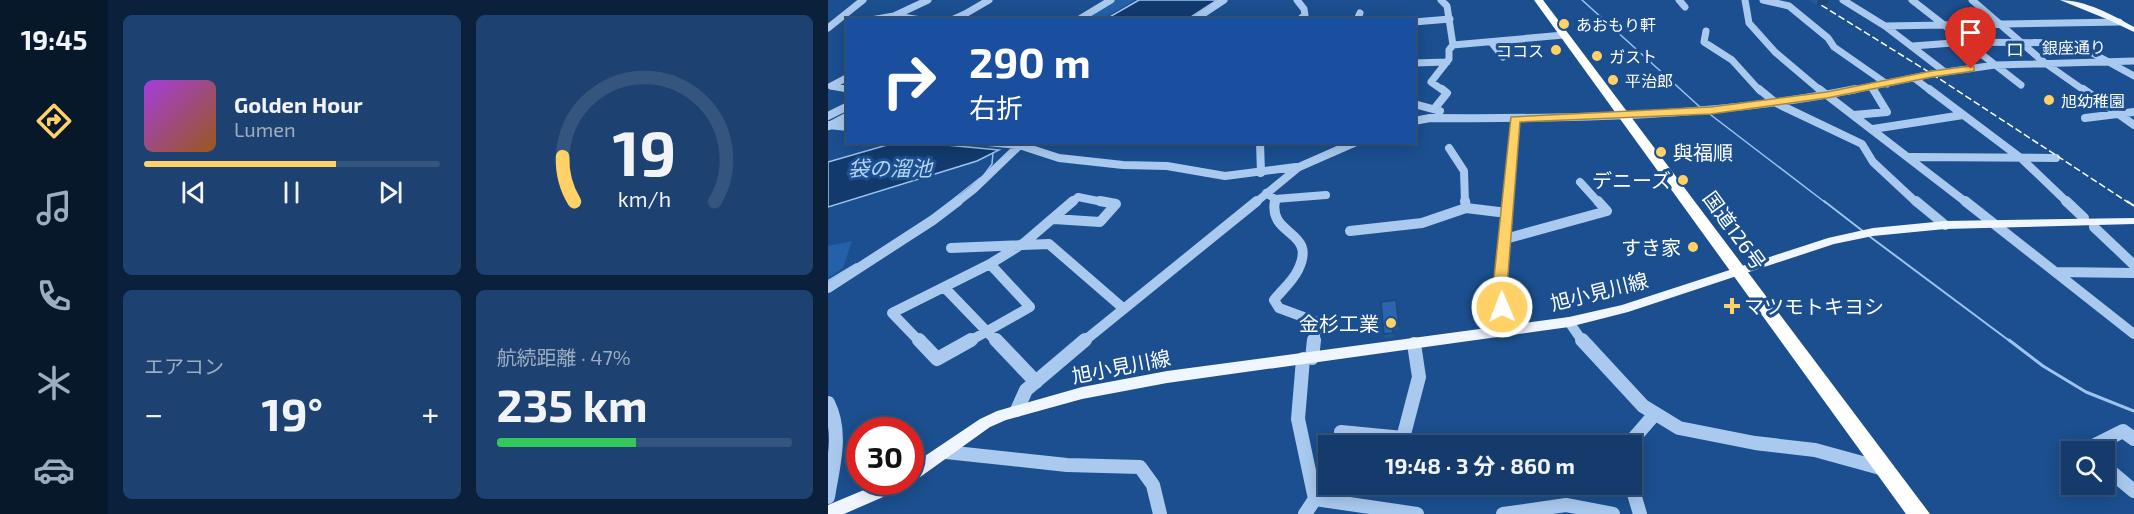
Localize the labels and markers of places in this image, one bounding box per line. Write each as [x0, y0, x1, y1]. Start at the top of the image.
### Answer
pin [1945, 7, 1996, 69]
place label: あおもり軒 [1576, 15, 1656, 34]
marker: あおもり軒 [1557, 17, 1571, 31]
place label: ココス [1496, 41, 1544, 60]
marker: ココス [1549, 43, 1563, 57]
place label: ガスト [1609, 47, 1657, 66]
marker: ガスト [1590, 49, 1604, 63]
place label: 平治郎 [1625, 71, 1673, 90]
marker: 平治郎 [1606, 73, 1620, 87]
place label: 旭幼稚園 [2061, 91, 2125, 110]
marker: 旭幼稚園 [2042, 93, 2056, 107]
place label: 與福順 [1673, 140, 1733, 164]
marker: 與福順 [1654, 145, 1668, 159]
place label: デニーズ [1592, 168, 1671, 192]
marker: デニーズ [1676, 173, 1690, 187]
place label: すき家 [1621, 235, 1681, 259]
marker: すき家 [1686, 240, 1700, 254]
place label: マツモトキヨシ [1744, 294, 1884, 318]
marker: マツモトキヨシ [1725, 299, 1739, 313]
place label: 金杉工業 [1299, 311, 1379, 335]
marker: 金杉工業 [1384, 316, 1398, 330]

